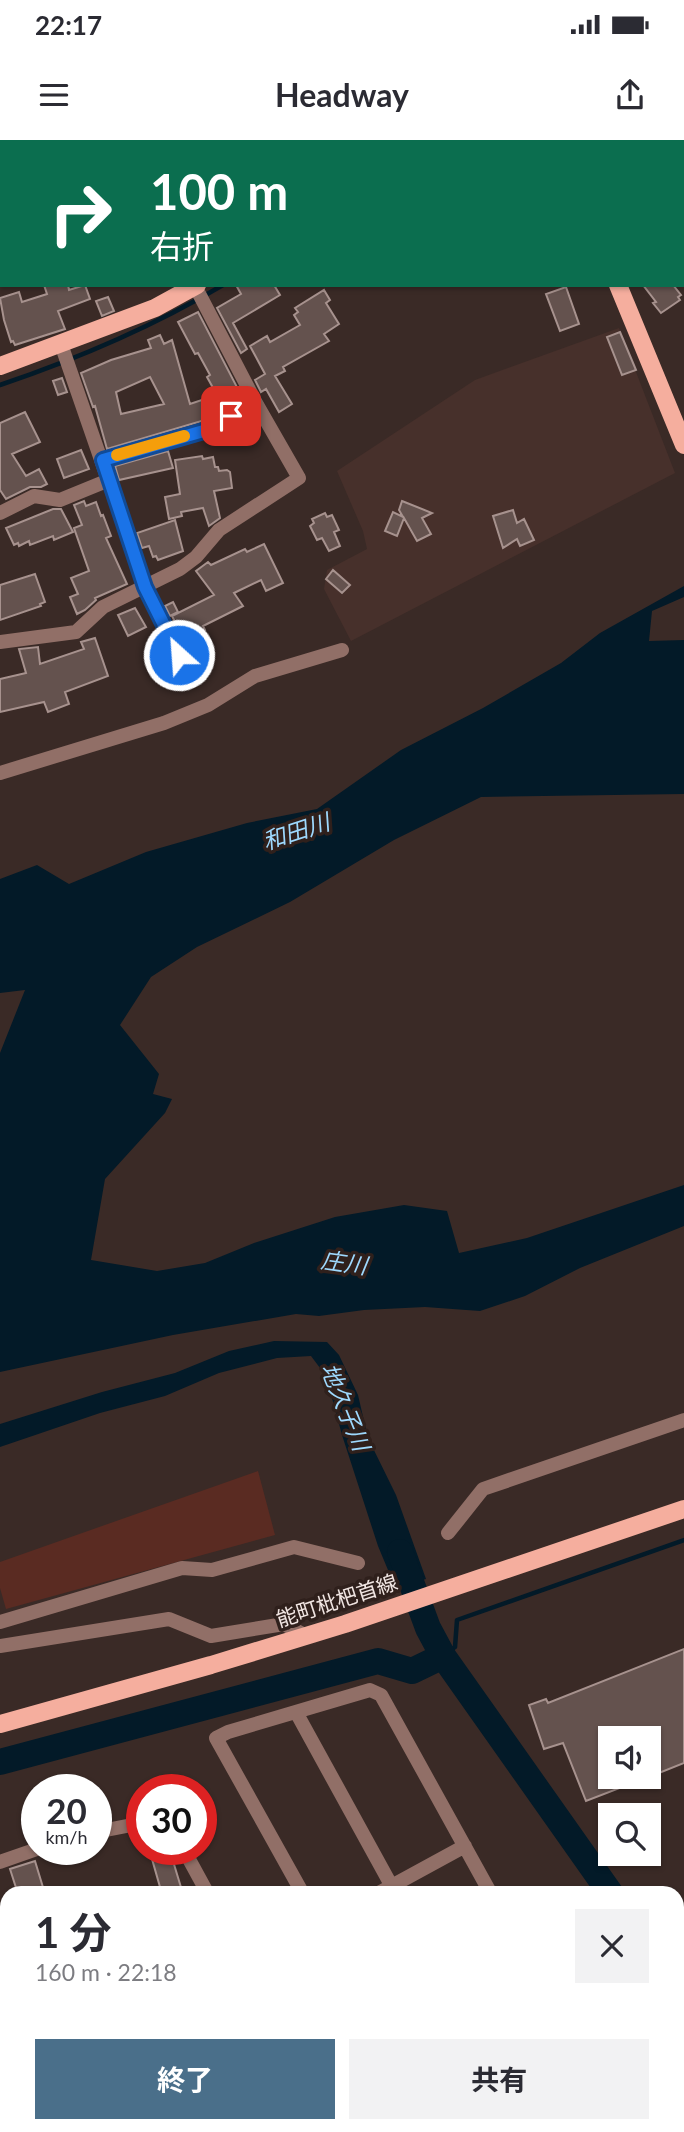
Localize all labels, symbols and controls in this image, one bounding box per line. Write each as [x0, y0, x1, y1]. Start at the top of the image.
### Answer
text: 22:17 [35, 9, 102, 41]
text: Headway [275, 75, 409, 114]
icon: menu [35, 76, 73, 114]
icon: share [611, 76, 649, 114]
text: 100 m [150, 162, 288, 220]
icon: right [35, 168, 126, 259]
text: 右折 [150, 226, 214, 265]
pin [201, 386, 261, 446]
icon: arrive [212, 397, 250, 435]
position arrow [142, 618, 216, 692]
water label: 和田川 [259, 806, 336, 855]
water label: 庄川 [319, 1245, 372, 1279]
water label: 地久子川 [316, 1359, 377, 1457]
street label: 能町枇杷首線 [273, 1568, 400, 1631]
map controls [598, 1726, 661, 1866]
button: sound [598, 1726, 661, 1789]
speed limit sign: 30 [126, 1774, 217, 1865]
text: 20 [46, 1789, 87, 1831]
button: search [598, 1803, 661, 1866]
text: km/h [45, 1826, 88, 1848]
text: 1 分 [35, 1907, 112, 1957]
button: close [575, 1909, 649, 1983]
text: 160 m · 22:18 [35, 1958, 177, 1986]
button: 終了 [35, 2039, 335, 2119]
button: 共有 [349, 2039, 649, 2119]

